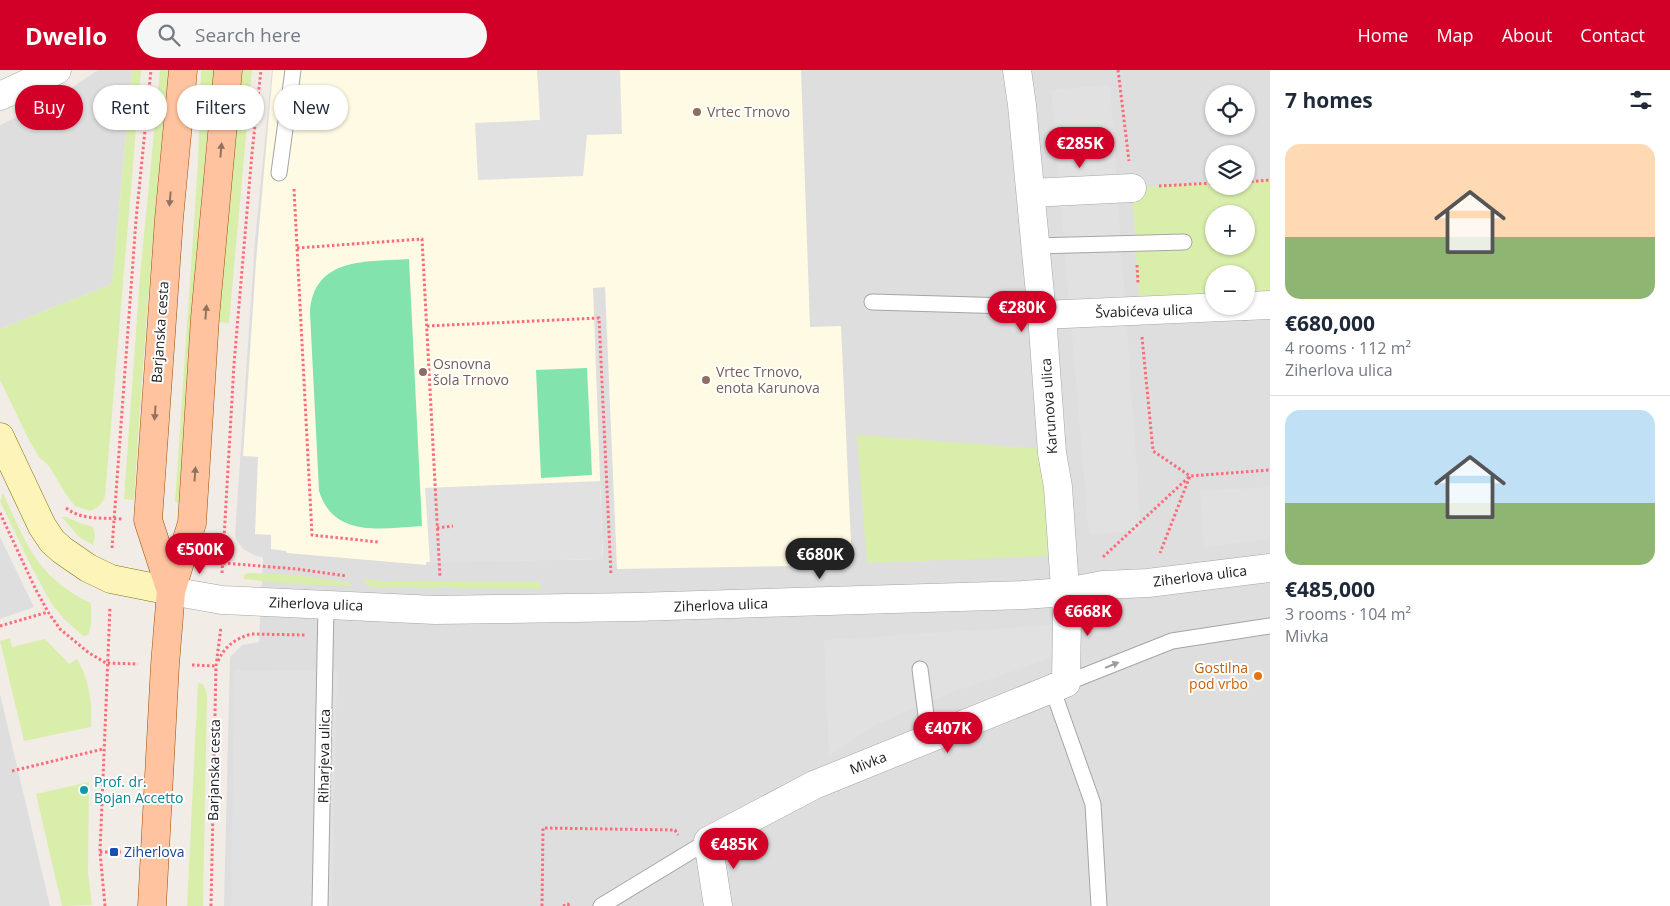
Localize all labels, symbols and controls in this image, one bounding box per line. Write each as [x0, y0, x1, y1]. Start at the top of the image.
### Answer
search box [137, 13, 487, 58]
text: Dwello [25, 19, 107, 52]
icon: search [155, 21, 183, 49]
text: Search here [195, 22, 301, 48]
text: Home [1358, 23, 1408, 47]
text: Map [1436, 23, 1474, 47]
text: About [1502, 23, 1552, 47]
text: Contact [1580, 23, 1645, 47]
chip: Buy [15, 85, 83, 130]
chip: Rent [93, 85, 167, 130]
chip: Filters [177, 85, 264, 130]
chip: New [274, 85, 348, 130]
map controls [1205, 85, 1255, 315]
button: locate [1205, 85, 1255, 135]
text: 7 homes [1285, 86, 1373, 114]
icon: filters [1627, 86, 1655, 114]
place label: Vrtec Trnovo [707, 102, 790, 121]
marker: Vrtec Trnovo [691, 106, 703, 118]
pin: €285K [1045, 126, 1115, 169]
text: €285K [1056, 132, 1104, 154]
one-way arrow [217, 142, 225, 158]
button: layers [1205, 145, 1255, 195]
icon: home [1425, 177, 1515, 267]
one-way arrow [166, 191, 174, 207]
button: + [1205, 205, 1255, 255]
button: − [1205, 265, 1255, 315]
street label: Barjanska cesta [146, 280, 173, 383]
pin: €280K [987, 290, 1057, 333]
text: €280K [998, 296, 1046, 318]
street label: Švabićeva ulica [1095, 299, 1193, 322]
one-way arrow [202, 303, 210, 319]
text: €680,000 [1285, 309, 1375, 337]
text: 4 rooms · 112 m² [1285, 337, 1411, 359]
place label: Osnovna šola Trnovo [433, 354, 509, 389]
street label: Karunova ulica [1036, 357, 1061, 455]
text: Ziherlova ulica [1285, 359, 1393, 381]
place label: Vrtec Trnovo, enota Karunova [716, 362, 820, 397]
marker: Osnovna šola Trnovo [417, 366, 429, 378]
marker: Vrtec Trnovo, enota Karunova [700, 374, 712, 386]
one-way arrow [150, 406, 158, 422]
icon: home [1425, 442, 1515, 532]
one-way arrow [192, 466, 200, 482]
pin: €500K [165, 532, 235, 575]
text: €500K [176, 538, 224, 560]
pin: €680K [785, 538, 855, 580]
text: €680K [796, 543, 844, 565]
street label: Ziherlova ulica [1152, 560, 1248, 591]
text: €485,000 [1285, 575, 1375, 603]
street label: Ziherlova ulica [269, 592, 363, 615]
street label: Ziherlova ulica [674, 593, 768, 616]
pin: €668K [1053, 594, 1123, 637]
text: €668K [1064, 600, 1112, 622]
text: 3 rooms · 104 m² [1285, 603, 1411, 625]
text: Mivka [1285, 625, 1329, 647]
place label: Gostilna pod vrbo [1189, 658, 1248, 693]
one-way arrow [1105, 661, 1120, 669]
marker: Gostilna pod vrbo [1252, 670, 1264, 682]
street label: Riharjeva ulica [313, 709, 334, 803]
pin: €407K [913, 712, 983, 754]
text: €407K [924, 717, 972, 739]
street label: Barjanska cesta [203, 719, 224, 821]
street label: Mivka [847, 747, 889, 779]
place label: Prof. dr. Bojan Accetto [94, 772, 184, 807]
marker: Prof. dr. Bojan Accetto [78, 784, 90, 796]
pin: €485K [699, 828, 769, 870]
text: €485K [710, 833, 758, 855]
place label: Ziherlova [124, 842, 184, 861]
marker: Ziherlova [108, 846, 120, 858]

